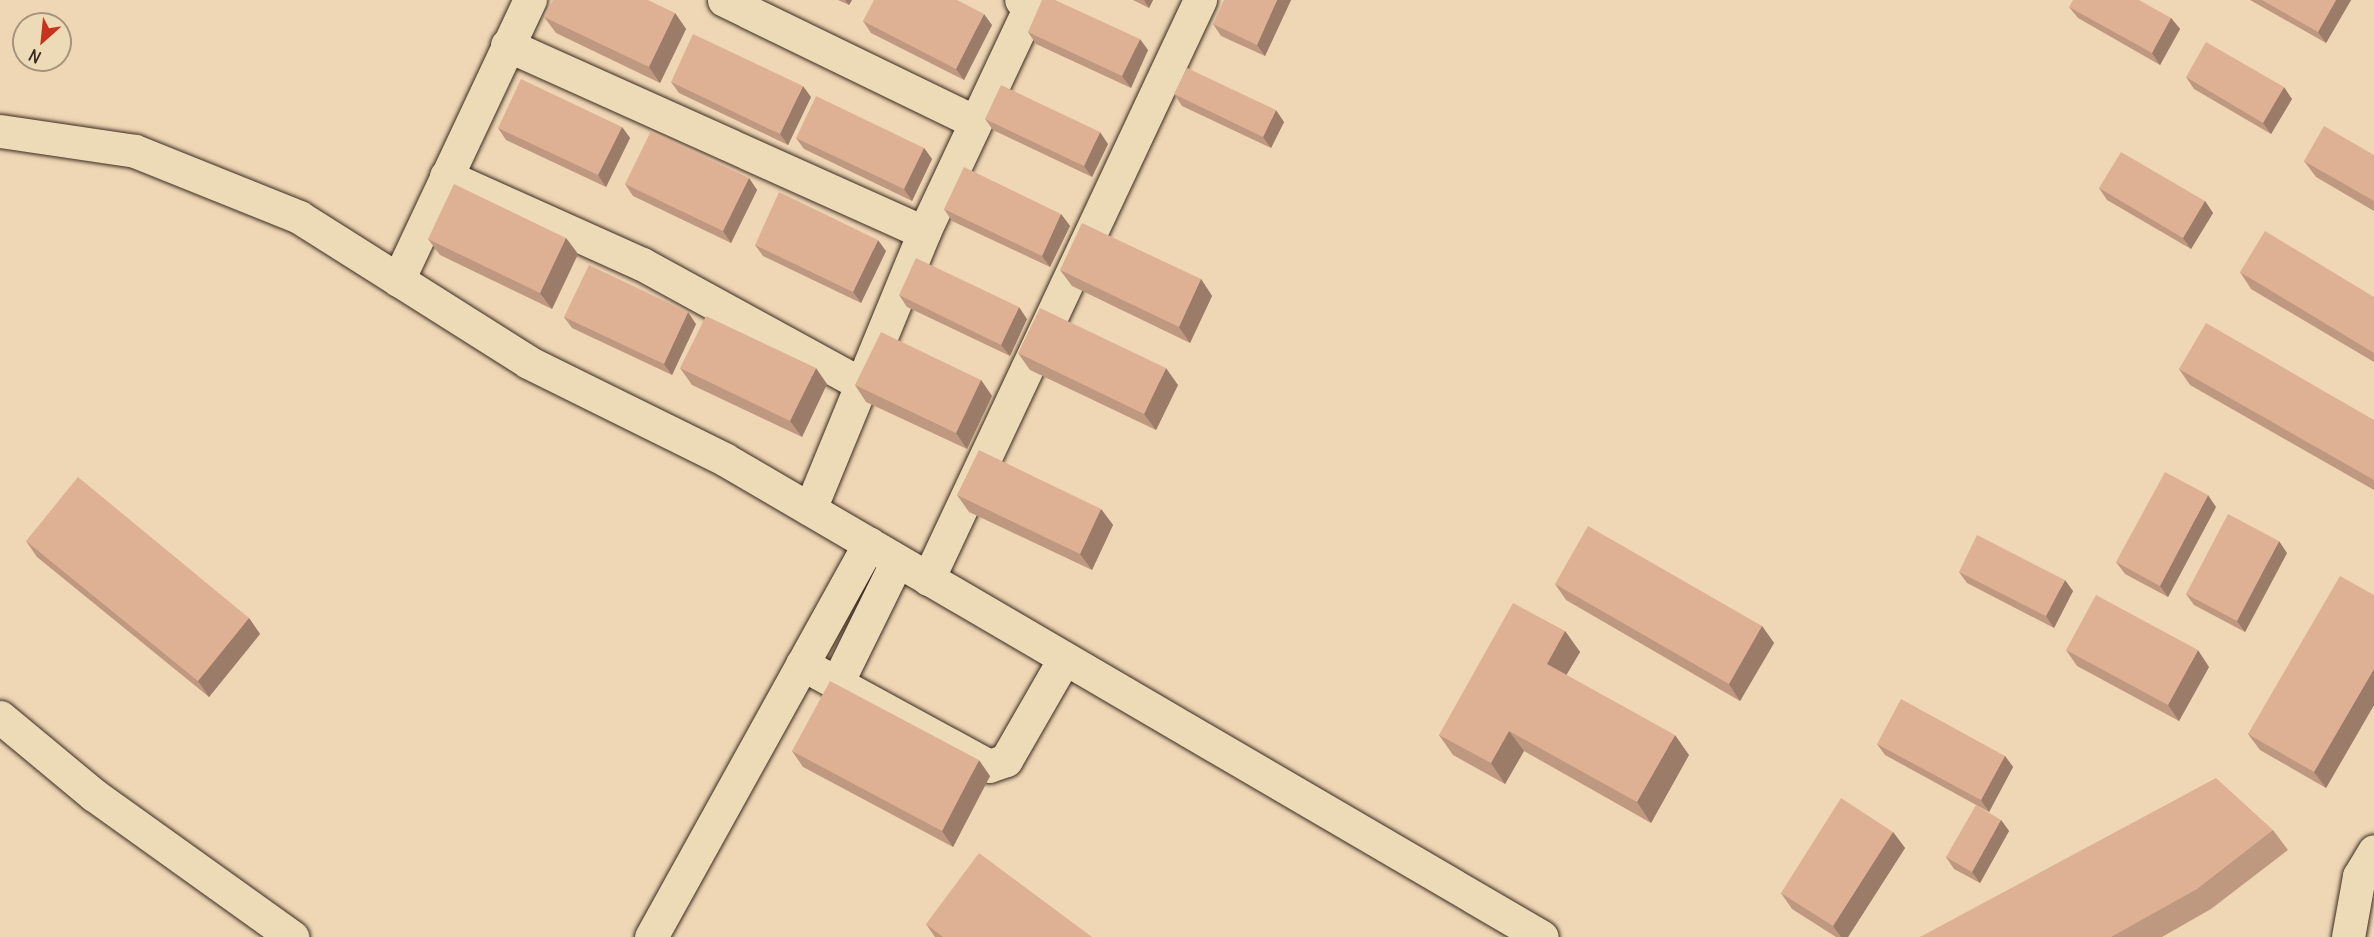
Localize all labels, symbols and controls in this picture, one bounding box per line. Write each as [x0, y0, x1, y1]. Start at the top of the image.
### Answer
north arrow [12, 12, 72, 72]
text: N [25, 45, 44, 68]

